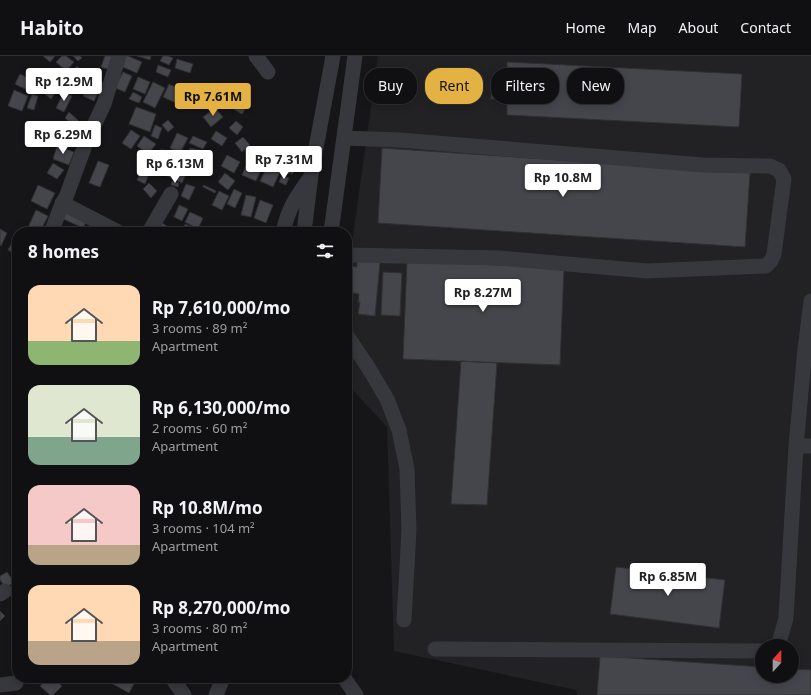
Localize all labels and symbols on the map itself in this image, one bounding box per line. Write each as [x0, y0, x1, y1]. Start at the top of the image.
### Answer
pin: Rp 12.9M [23, 68, 105, 102]
pin: Rp 7.61M [172, 83, 254, 117]
pin: Rp 6.29M [22, 121, 104, 155]
pin: Rp 7.31M [243, 146, 325, 180]
pin: Rp 6.13M [134, 150, 216, 184]
pin: Rp 10.8M [522, 164, 604, 198]
pin: Rp 8.27M [442, 279, 524, 313]
pin: Rp 6.85M [627, 563, 709, 597]
north arrow [755, 639, 799, 683]

